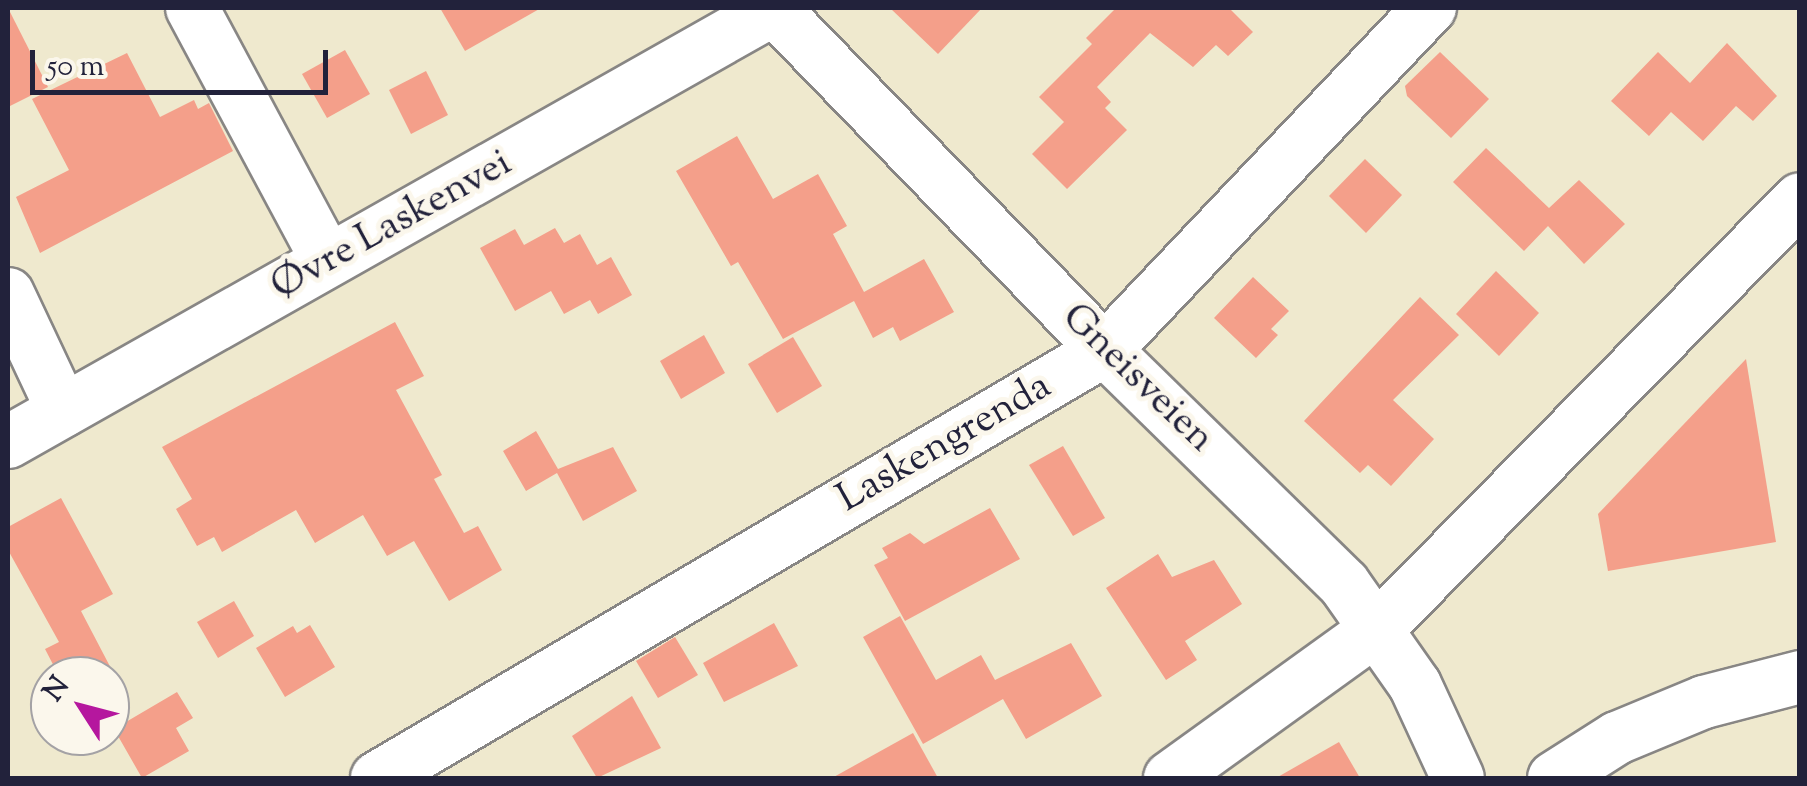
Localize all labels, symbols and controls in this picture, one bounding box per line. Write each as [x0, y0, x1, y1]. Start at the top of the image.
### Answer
scale bar [35, 30, 332, 92]
text: 50 m [47, 46, 104, 89]
street label: Øvre Laskenvei [263, 140, 521, 312]
street label: Gneisveien [1051, 295, 1223, 463]
street label: Laskengrenda [830, 364, 1060, 524]
north arrow [30, 656, 130, 756]
text: N [35, 669, 80, 710]

